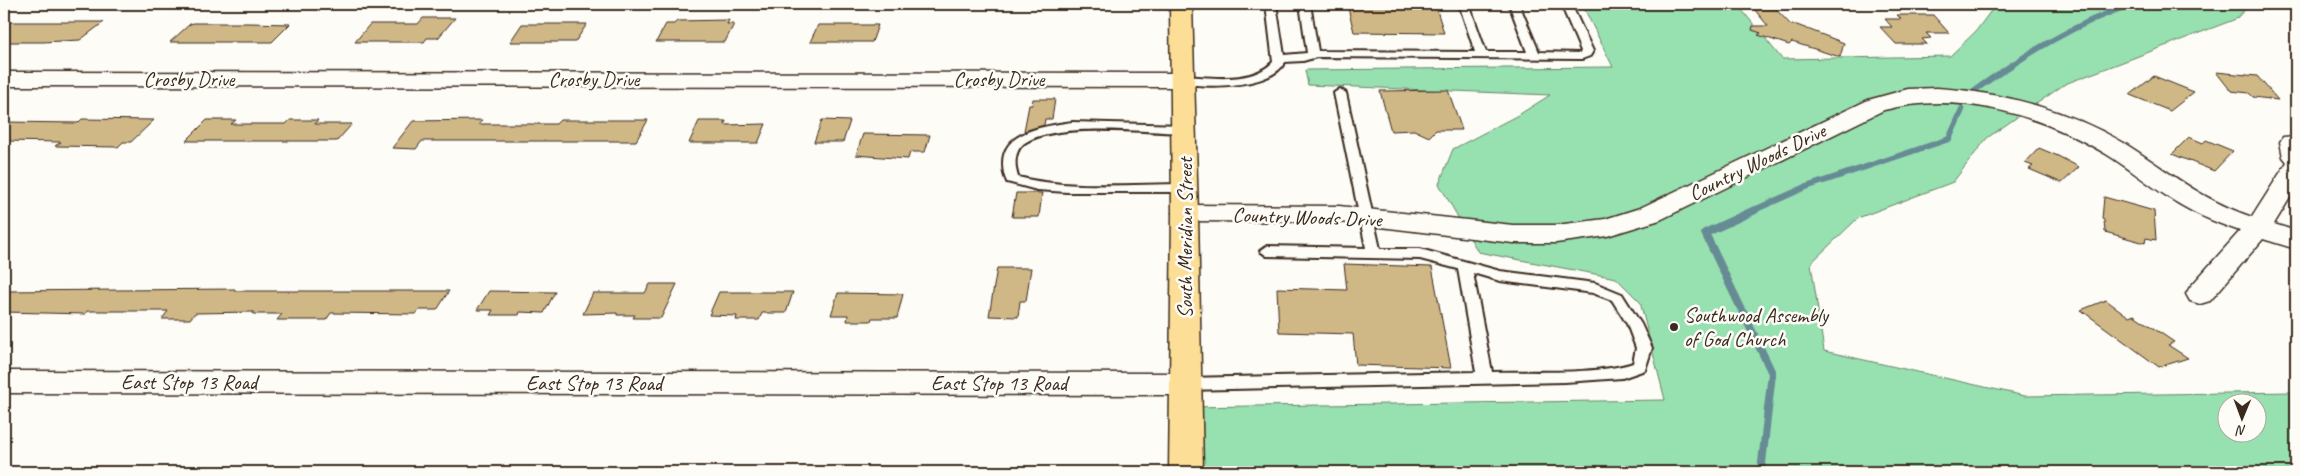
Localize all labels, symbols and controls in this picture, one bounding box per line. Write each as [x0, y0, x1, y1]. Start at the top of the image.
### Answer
street label: Crosby Drive [144, 66, 236, 92]
street label: Crosby Drive [549, 66, 641, 92]
street label: Crosby Drive [954, 66, 1046, 92]
street label: Country Woods Drive [1684, 117, 1832, 206]
street label: South Meridian Street [1172, 156, 1198, 318]
street label: Country Woods Drive [1232, 201, 1384, 233]
place label: Southwood Assembly of God Church [1684, 302, 1830, 352]
marker: Southwood Assembly of God Church [1668, 321, 1680, 333]
street label: East Stop 13 Road [121, 369, 261, 395]
street label: East Stop 13 Road [526, 370, 666, 396]
street label: East Stop 13 Road [931, 370, 1071, 396]
north arrow [2218, 394, 2268, 444]
text: N [2235, 422, 2246, 439]

